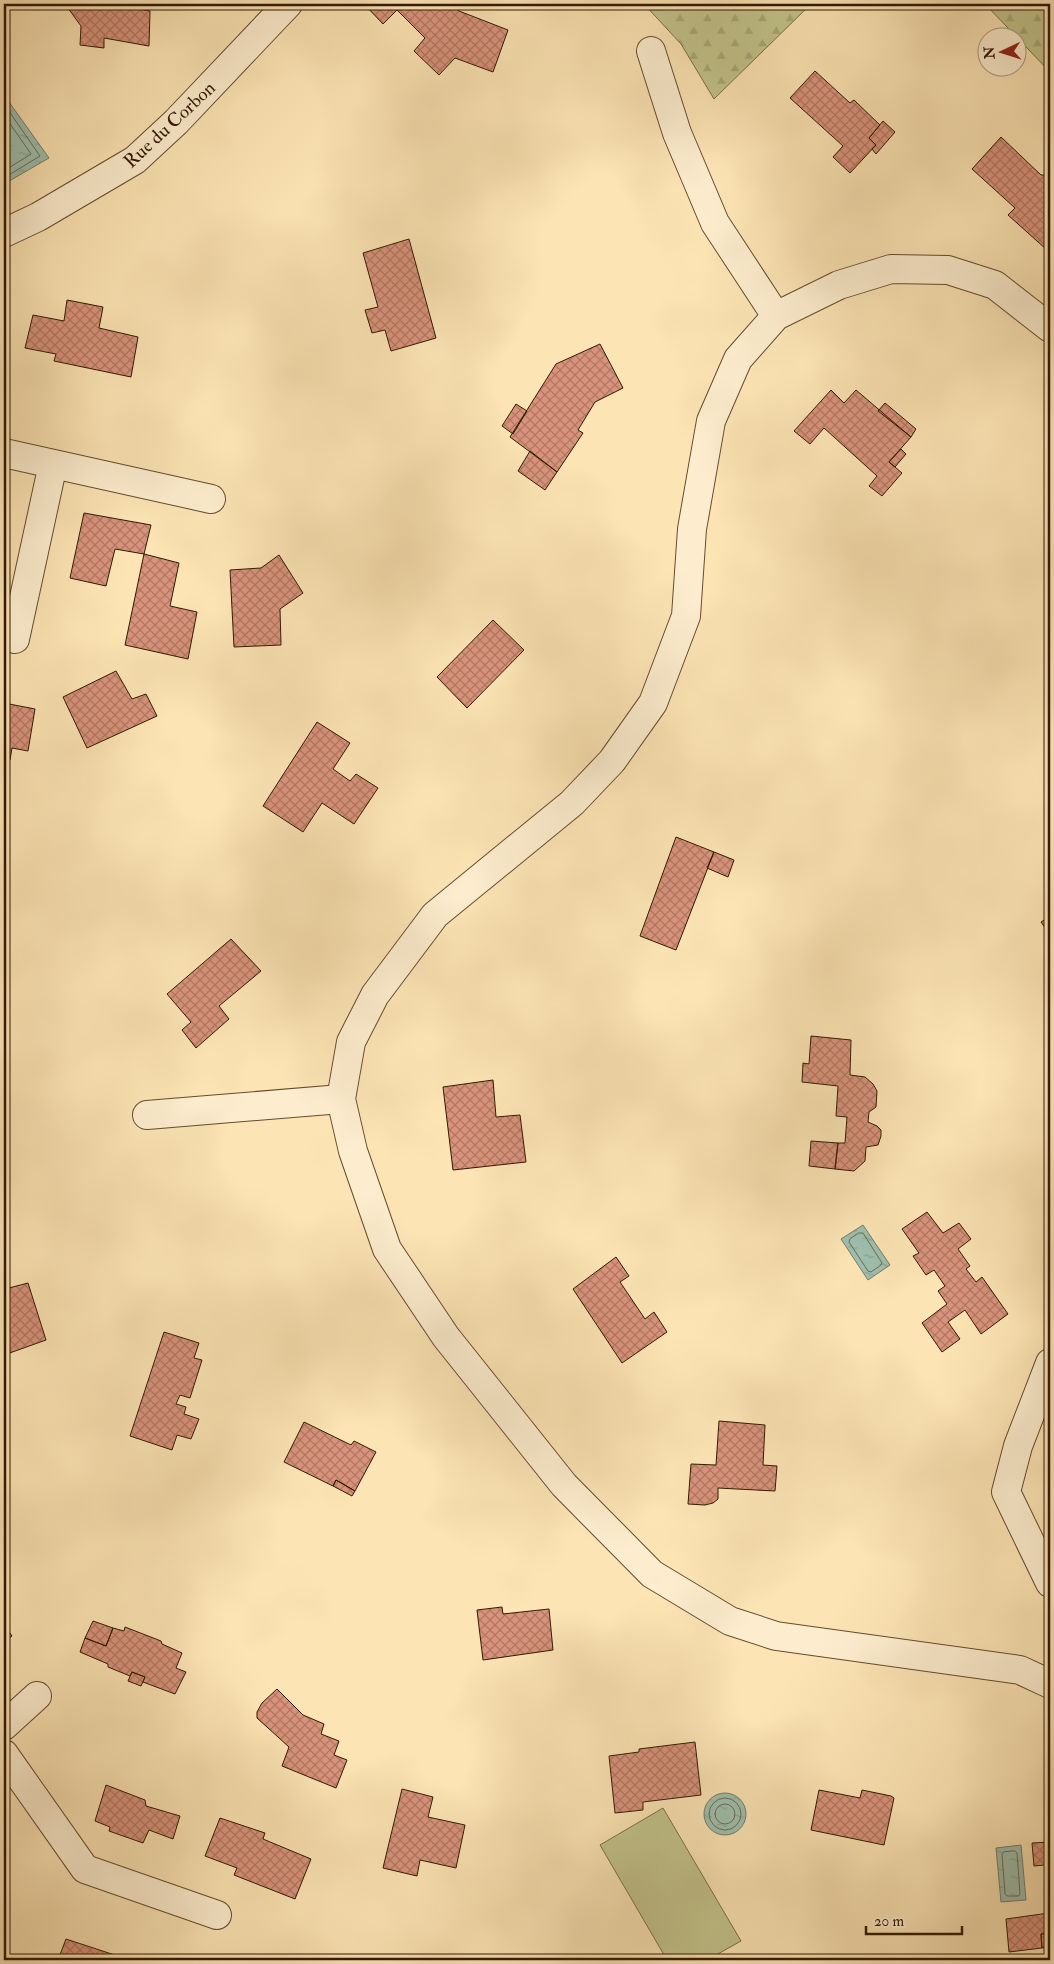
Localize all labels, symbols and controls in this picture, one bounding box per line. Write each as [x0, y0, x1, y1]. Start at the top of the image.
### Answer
north arrow [976, 28, 1026, 78]
text: N [981, 46, 999, 61]
street label: Rue du Corbon [119, 76, 221, 173]
scale bar [866, 1904, 963, 1936]
text: 20 m [874, 1912, 904, 1931]

